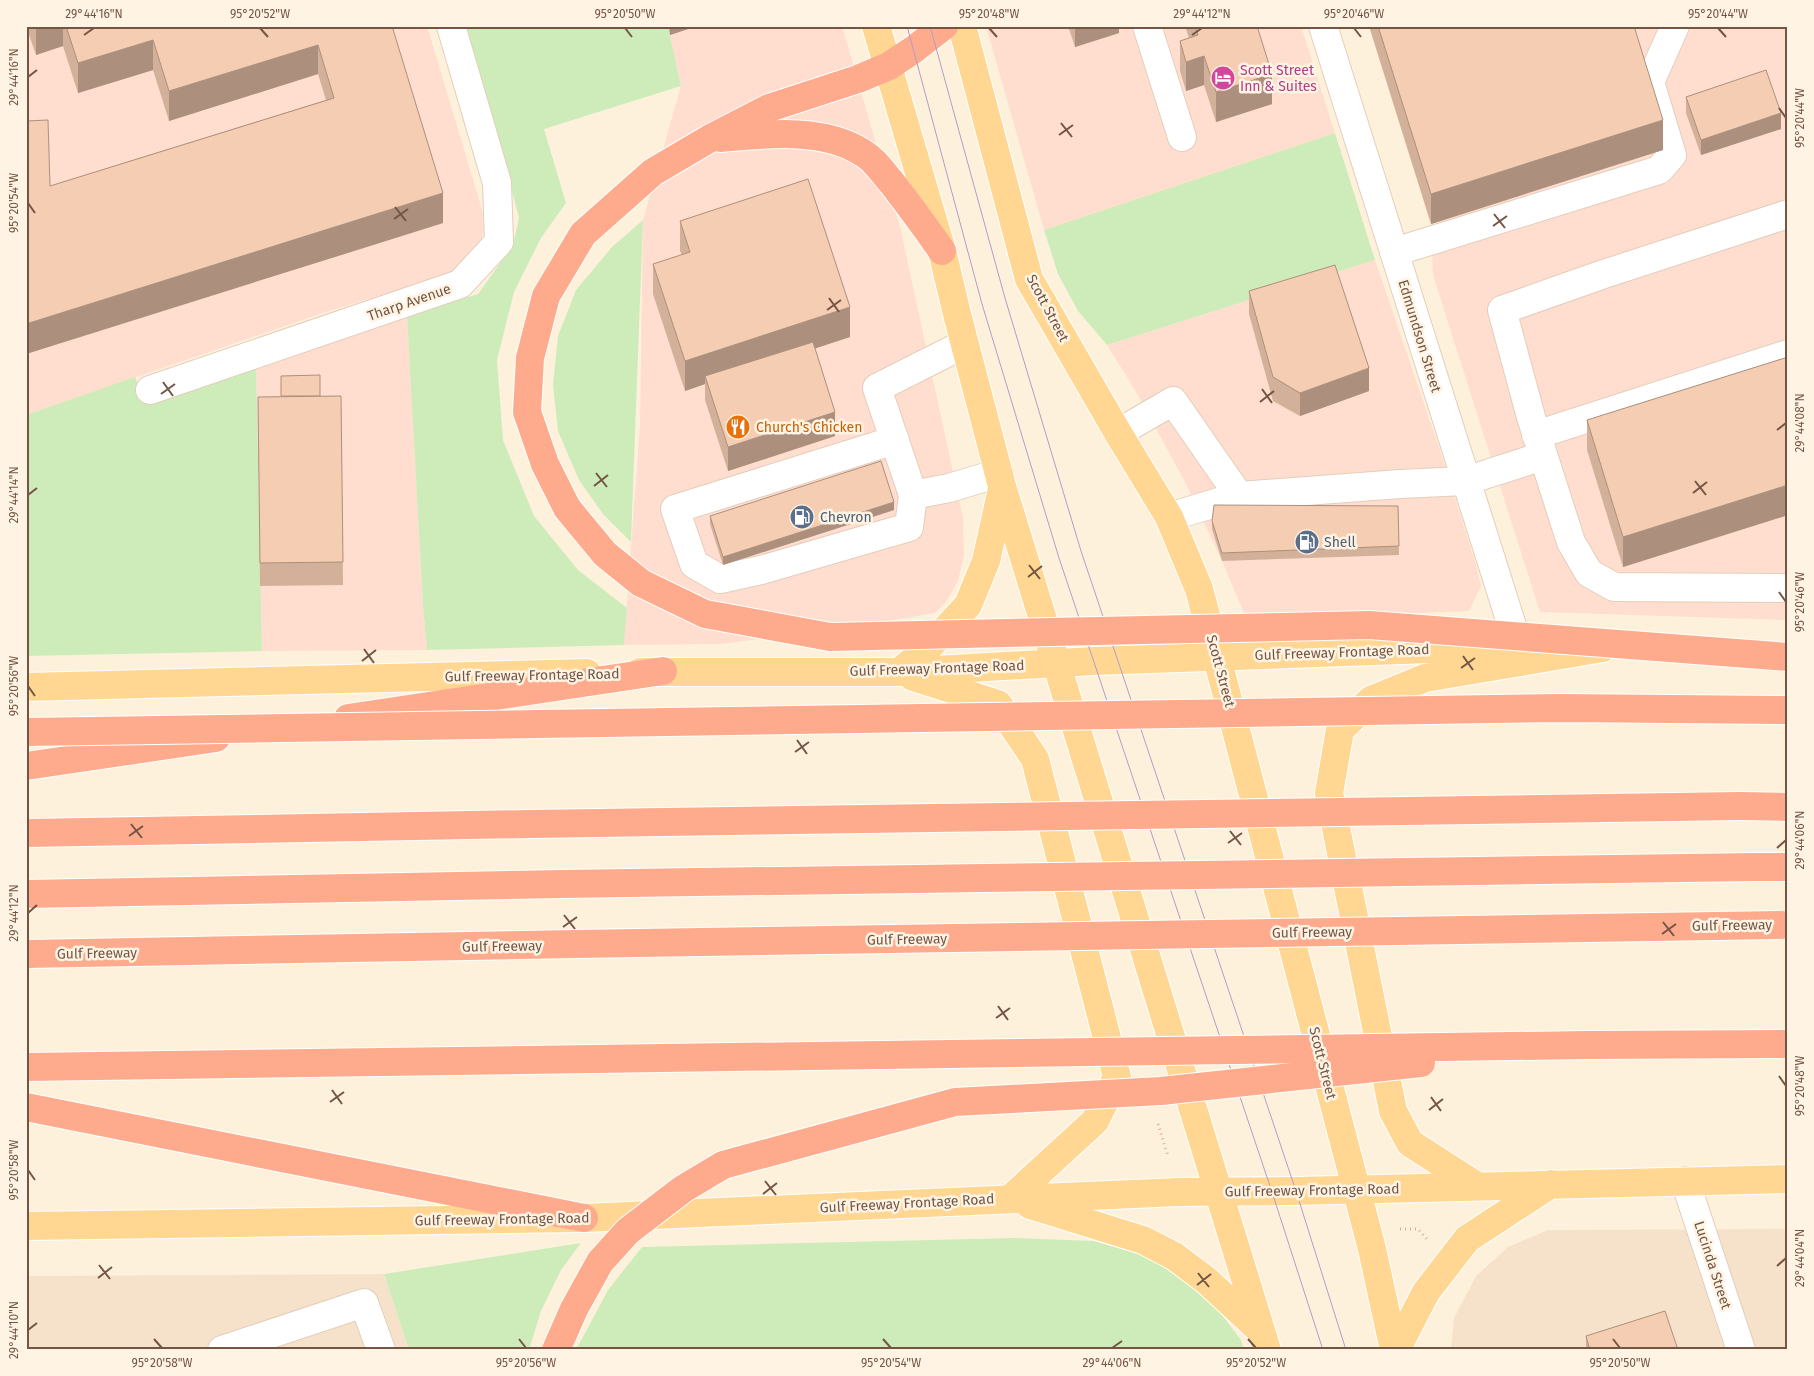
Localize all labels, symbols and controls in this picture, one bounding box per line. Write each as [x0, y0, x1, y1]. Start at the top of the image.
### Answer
text: 29°44'16"N [65, 7, 123, 21]
text: 95°20'52"W [230, 7, 290, 21]
text: 95°20'50"W [595, 7, 656, 21]
text: 95°20'48"W [959, 7, 1019, 21]
text: 29°44'12"N [1173, 7, 1231, 21]
text: 95°20'46"W [1324, 7, 1384, 21]
text: 95°20'44"W [1688, 7, 1748, 21]
text: 29°44'16"N [7, 48, 21, 106]
place label: Scott Street Inn & Suites [1240, 62, 1317, 95]
hotel icon: Scott Street Inn & Suites [1210, 65, 1236, 91]
text: 95°20'44"W [1793, 88, 1807, 148]
text: 95°20'54"W [7, 173, 21, 233]
street label: Scott Street [1023, 272, 1073, 346]
street label: Edmundson Street [1394, 278, 1445, 395]
street label: Tharp Avenue [365, 280, 453, 325]
text: 29°44'08"N [1793, 393, 1807, 453]
restaurant icon: Church's Chicken [725, 414, 751, 440]
place label: Church's Chicken [756, 419, 862, 436]
text: 29°44'14"N [7, 466, 21, 524]
fuel station icon: Chevron [789, 504, 815, 530]
place label: Chevron [820, 509, 872, 526]
fuel station icon: Shell [1294, 529, 1320, 555]
place label: Shell [1324, 534, 1356, 551]
text: 95°20'46"W [1793, 572, 1807, 632]
street label: Scott Street [1203, 633, 1239, 710]
street label: Gulf Freeway Frontage Road [1254, 641, 1430, 664]
text: 95°20'56"W [7, 656, 21, 716]
street label: Gulf Freeway Frontage Road [849, 657, 1025, 680]
street label: Gulf Freeway Frontage Road [444, 665, 620, 686]
text: 29°44'06"N [1793, 811, 1807, 869]
text: 29°44'12"N [7, 884, 21, 942]
street label: Gulf Freeway [1692, 916, 1772, 935]
street label: Gulf Freeway [1272, 923, 1352, 942]
street label: Gulf Freeway [867, 930, 947, 949]
street label: Gulf Freeway [462, 937, 542, 956]
street label: Gulf Freeway [57, 944, 137, 963]
street label: Scott Street [1305, 1025, 1340, 1102]
text: 95°20'48"W [1793, 1056, 1807, 1116]
text: 95°20'58"W [7, 1140, 21, 1200]
street label: Gulf Freeway Frontage Road [1224, 1180, 1400, 1201]
street label: Gulf Freeway Frontage Road [819, 1190, 995, 1217]
street label: Gulf Freeway Frontage Road [414, 1209, 590, 1230]
street label: Lucinda Street [1690, 1219, 1735, 1312]
text: 29°44'04"N [1793, 1229, 1807, 1287]
text: 29°44'10"N [7, 1301, 21, 1359]
text: 95°20'58"W [132, 1356, 192, 1370]
text: 95°20'56"W [496, 1356, 556, 1370]
text: 95°20'54"W [861, 1356, 921, 1370]
text: 29°44'06"N [1083, 1356, 1141, 1370]
text: 95°20'52"W [1226, 1356, 1286, 1370]
text: 95°20'50"W [1590, 1356, 1651, 1370]

